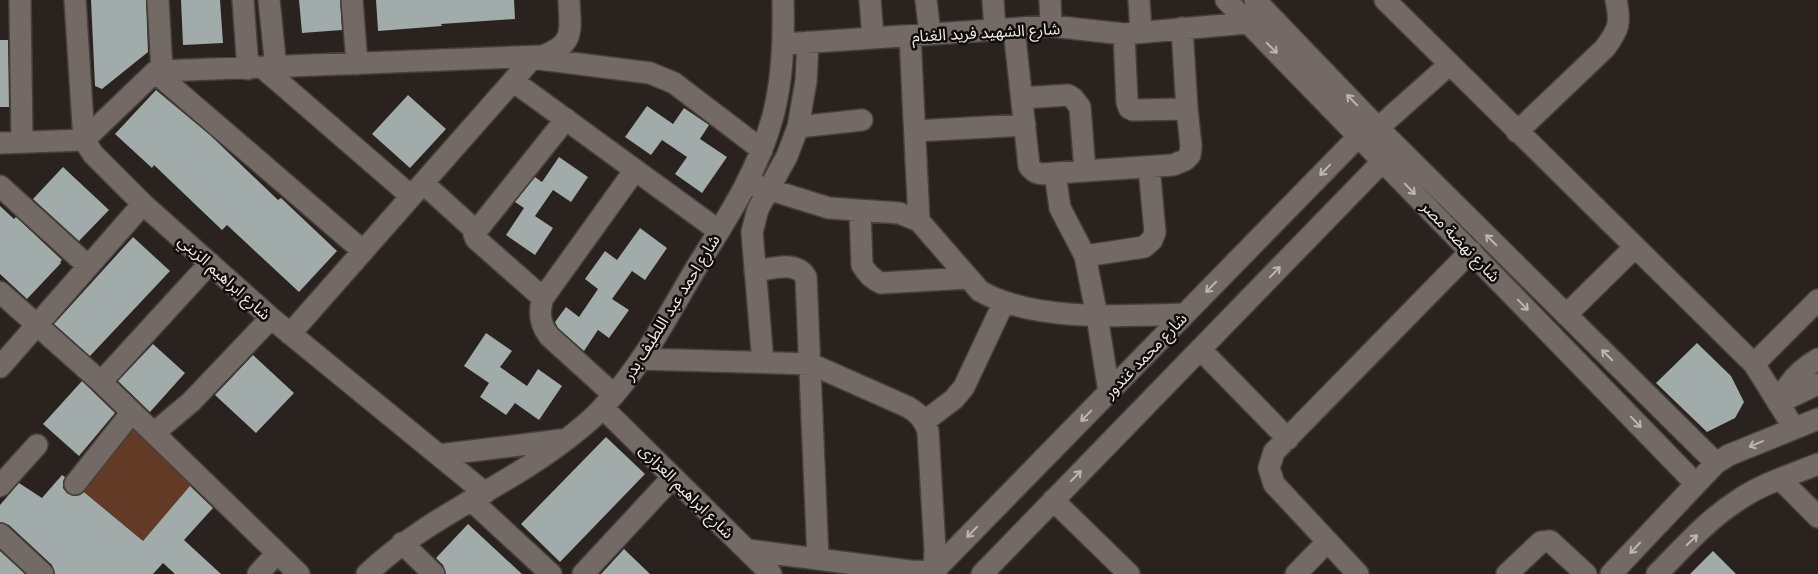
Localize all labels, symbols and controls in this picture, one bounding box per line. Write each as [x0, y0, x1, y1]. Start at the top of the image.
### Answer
street label: شارع الشهيد فريد الغنام [911, 19, 1061, 49]
one-way arrow [1265, 42, 1278, 54]
one-way arrow [1346, 94, 1358, 107]
one-way arrow [1319, 164, 1331, 177]
one-way arrow [1404, 182, 1416, 195]
street label: شارع نهضة مصر [1414, 196, 1504, 288]
street label: شارع ابراهيم الزيني [173, 231, 275, 326]
street label: شارع احمد عبد اللطيف بدر [618, 231, 726, 386]
one-way arrow [1486, 235, 1498, 247]
one-way arrow [1269, 265, 1281, 278]
one-way arrow [1205, 281, 1217, 293]
one-way arrow [1517, 299, 1529, 312]
street label: شارع محمد غندور [1099, 309, 1193, 405]
one-way arrow [1600, 349, 1613, 361]
one-way arrow [1080, 410, 1092, 422]
one-way arrow [1630, 416, 1642, 429]
street label: شارع ابراهيم العزازى [633, 440, 738, 545]
one-way arrow [1749, 440, 1764, 449]
one-way arrow [1070, 469, 1082, 482]
one-way arrow [966, 526, 978, 538]
one-way arrow [1686, 534, 1698, 546]
one-way arrow [1629, 542, 1641, 555]

